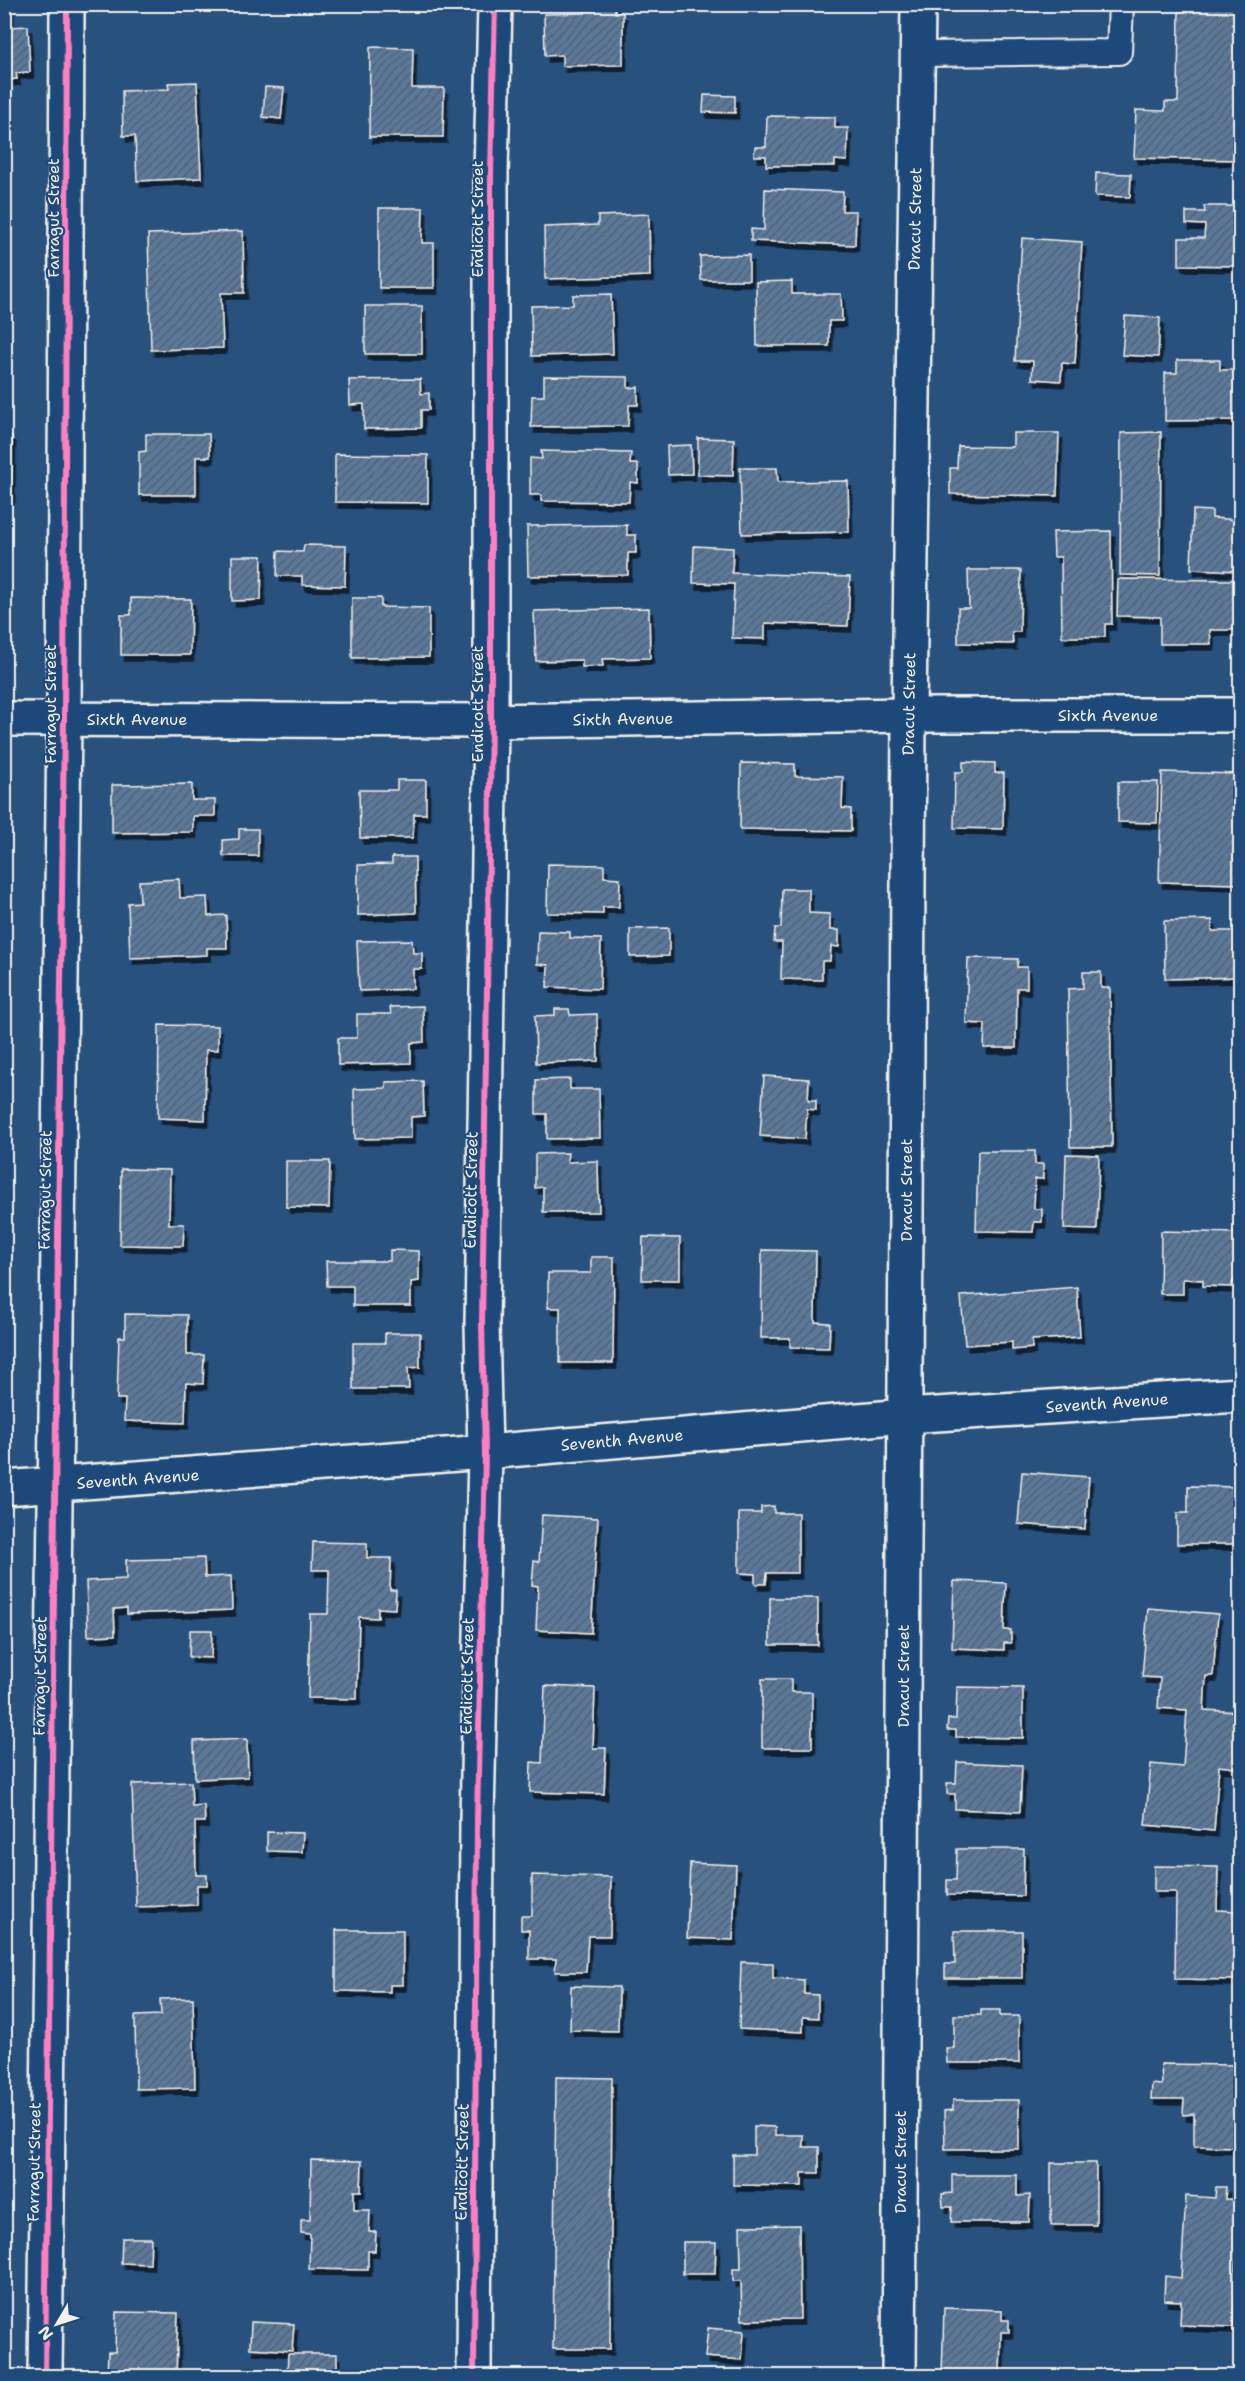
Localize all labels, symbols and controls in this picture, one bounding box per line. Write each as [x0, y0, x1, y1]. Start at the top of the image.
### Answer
street label: Farragut Street [43, 158, 64, 278]
street label: Endicott Street [467, 160, 488, 278]
street label: Dracut Street [904, 167, 926, 271]
street label: Farragut Street [40, 644, 61, 764]
street label: Endicott Street [467, 645, 488, 763]
street label: Dracut Street [898, 652, 920, 756]
street label: Sixth Avenue [1058, 705, 1158, 726]
street label: Sixth Avenue [573, 708, 673, 730]
street label: Sixth Avenue [87, 709, 187, 730]
street label: Farragut Street [33, 1130, 57, 1250]
street label: Endicott Street [459, 1131, 483, 1249]
street label: Dracut Street [896, 1138, 917, 1242]
street label: Seventh Avenue [1045, 1388, 1169, 1418]
street label: Seventh Avenue [560, 1424, 684, 1456]
street label: Seventh Avenue [76, 1464, 200, 1494]
street label: Farragut Street [28, 1616, 52, 1736]
street label: Endicott Street [455, 1617, 479, 1735]
street label: Dracut Street [893, 1624, 914, 1728]
street label: Farragut Street [22, 2102, 46, 2222]
street label: Endicott Street [450, 2103, 474, 2221]
street label: Dracut Street [890, 2110, 911, 2214]
north arrow [27, 2294, 87, 2354]
text: N [34, 2322, 58, 2345]

